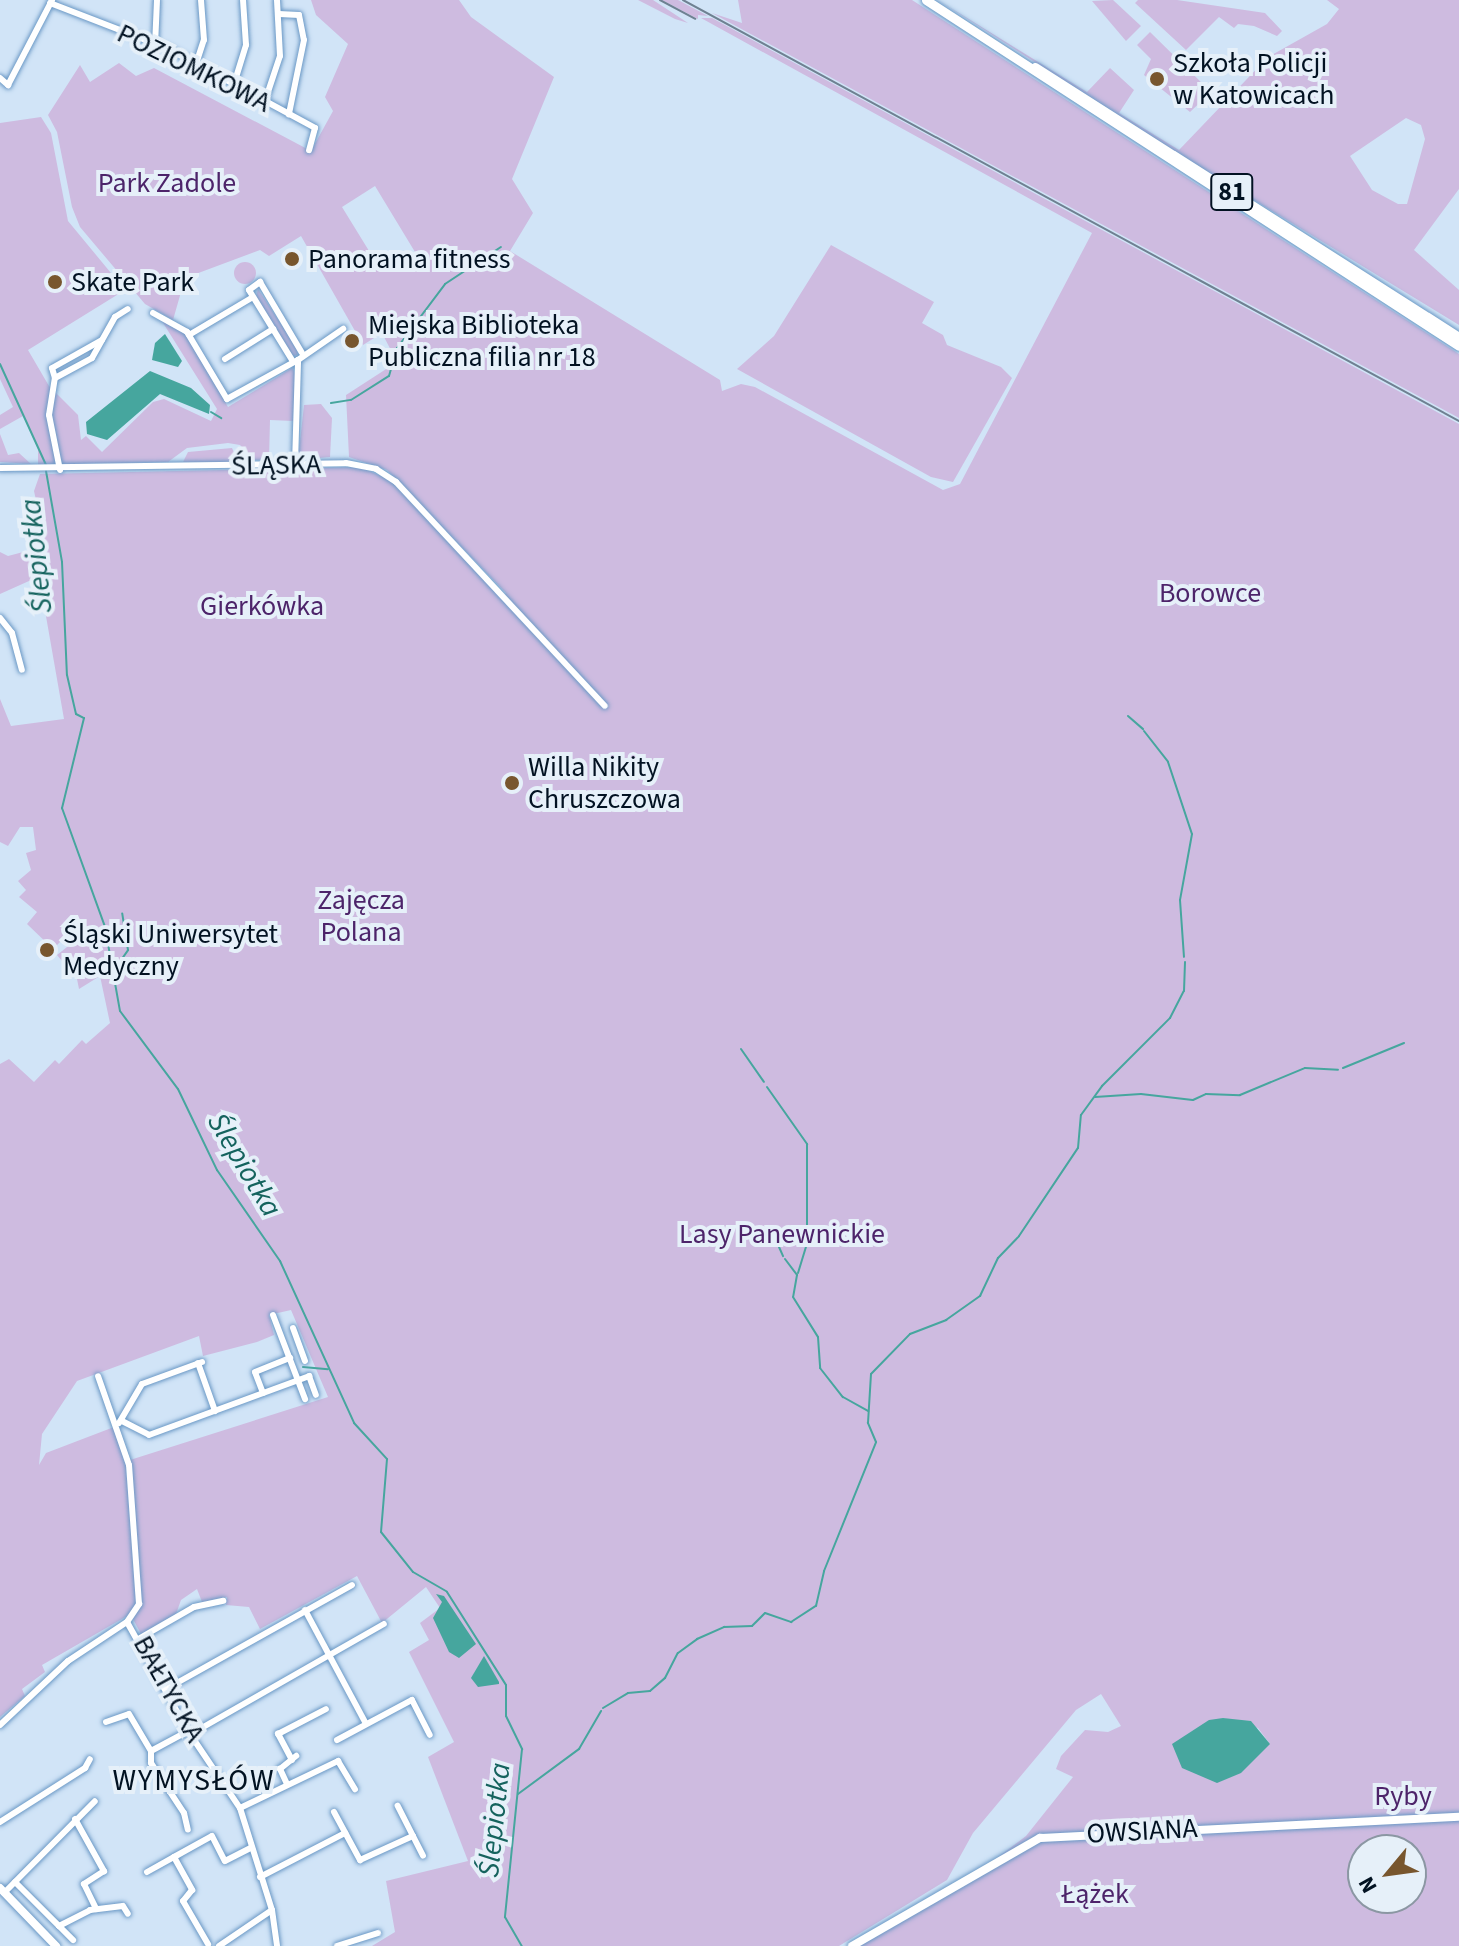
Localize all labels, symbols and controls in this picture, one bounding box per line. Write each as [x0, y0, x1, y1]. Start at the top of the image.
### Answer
street label: POZIOMKOWA [112, 16, 276, 120]
place label: Szkoła Policji w Katowicach [1173, 46, 1334, 112]
marker: Szkoła Policji w Katowicach [1148, 70, 1166, 88]
park label: Park Zadole [98, 166, 236, 200]
road number: 81 [1210, 170, 1254, 214]
place label: Panorama fitness [308, 242, 511, 276]
marker: Panorama fitness [283, 250, 301, 268]
place label: Skate Park [71, 265, 194, 299]
marker: Skate Park [46, 273, 64, 291]
place label: Miejska Biblioteka Publiczna filia nr 18 [368, 308, 596, 374]
marker: Miejska Biblioteka Publiczna filia nr 18 [343, 332, 361, 350]
street label: ŚLĄSKA [231, 447, 321, 483]
water label: Ślepiotka [13, 497, 61, 615]
park label: Borowce [1159, 576, 1261, 610]
park label: Gierkówka [200, 589, 324, 623]
place label: Willa Nikity Chruszczowa [528, 750, 681, 816]
marker: Willa Nikity Chruszczowa [503, 774, 521, 792]
park label: Zajęcza Polana [317, 883, 405, 949]
place label: Śląski Uniwersytet Medyczny [63, 917, 278, 983]
marker: Śląski Uniwersytet Medyczny [38, 941, 56, 959]
water label: Ślepiotka [199, 1106, 289, 1224]
park label: Lasy Panewnickie [679, 1217, 885, 1251]
street label: BAŁTYCKA [126, 1630, 212, 1748]
water label: Ślepiotka [471, 1761, 519, 1879]
district label: WYMYSŁÓW [112, 1763, 276, 1799]
park label: Ryby [1374, 1779, 1432, 1813]
street label: OWSIANA [1086, 1811, 1198, 1851]
north arrow [1347, 1834, 1427, 1914]
text: N [1350, 1871, 1385, 1899]
park label: Łążek [1061, 1877, 1129, 1911]

